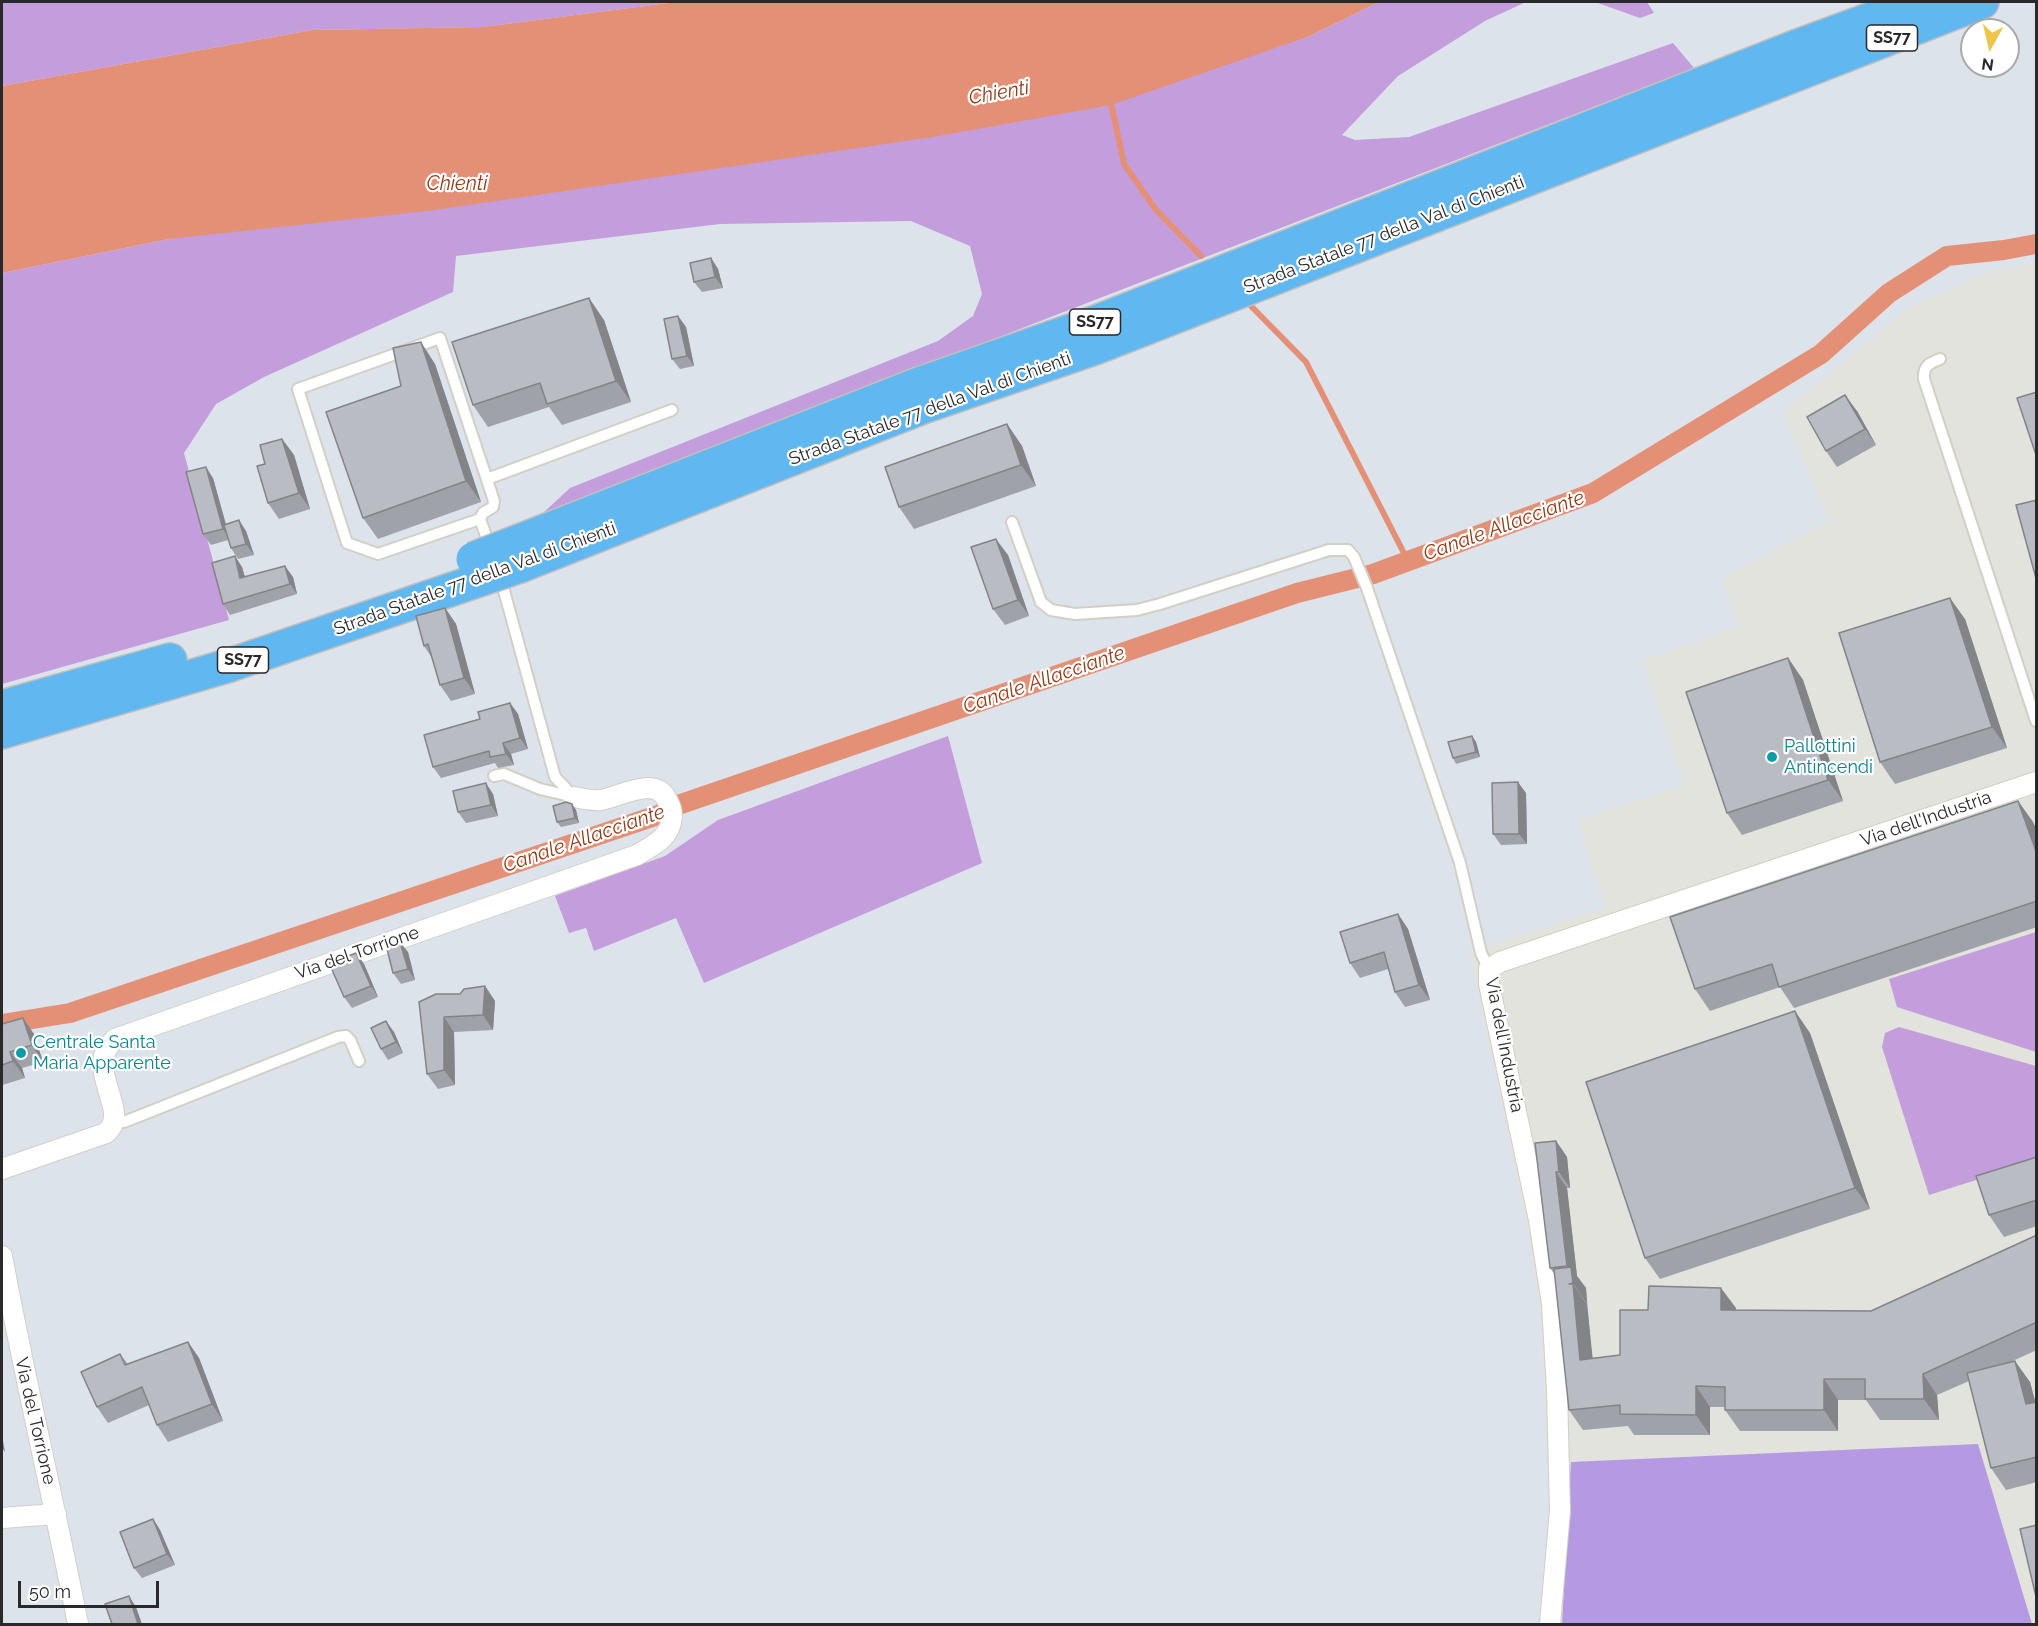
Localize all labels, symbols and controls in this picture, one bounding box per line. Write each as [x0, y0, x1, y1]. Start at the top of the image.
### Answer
north arrow [1960, 18, 2020, 78]
road number: SS77 [1866, 25, 1918, 51]
text: N [1980, 54, 1995, 75]
water label: Chienti [967, 76, 1031, 110]
street label: Strada Statale 77 della Val di Chienti [1241, 171, 1527, 299]
water label: Chienti [427, 172, 487, 196]
road number: SS77 [1070, 309, 1120, 335]
street label: Strada Statale 77 della Val di Chienti [786, 348, 1074, 470]
water label: Canale Allacciante [1420, 486, 1588, 566]
street label: Strada Statale 77 della Val di Chienti [331, 518, 619, 640]
water label: Canale Allacciante [960, 641, 1128, 719]
road number: SS77 [218, 647, 268, 673]
place label: Pallottini Antincendi [1784, 736, 1873, 778]
marker: Pallottini Antincendi [1765, 750, 1779, 764]
street label: Via dell'Industria [1858, 786, 1994, 852]
water label: Canale Allacciante [500, 800, 668, 878]
street label: Via del Torrione [292, 922, 422, 984]
street label: Via dell'Industria [1480, 976, 1528, 1114]
place label: Centrale Santa Maria Apparente [33, 1032, 171, 1074]
marker: Centrale Santa Maria Apparente [14, 1046, 28, 1060]
street label: Via del Torrione [10, 1355, 60, 1487]
scale bar [21, 1569, 162, 1607]
text: 50 m [29, 1581, 71, 1602]

